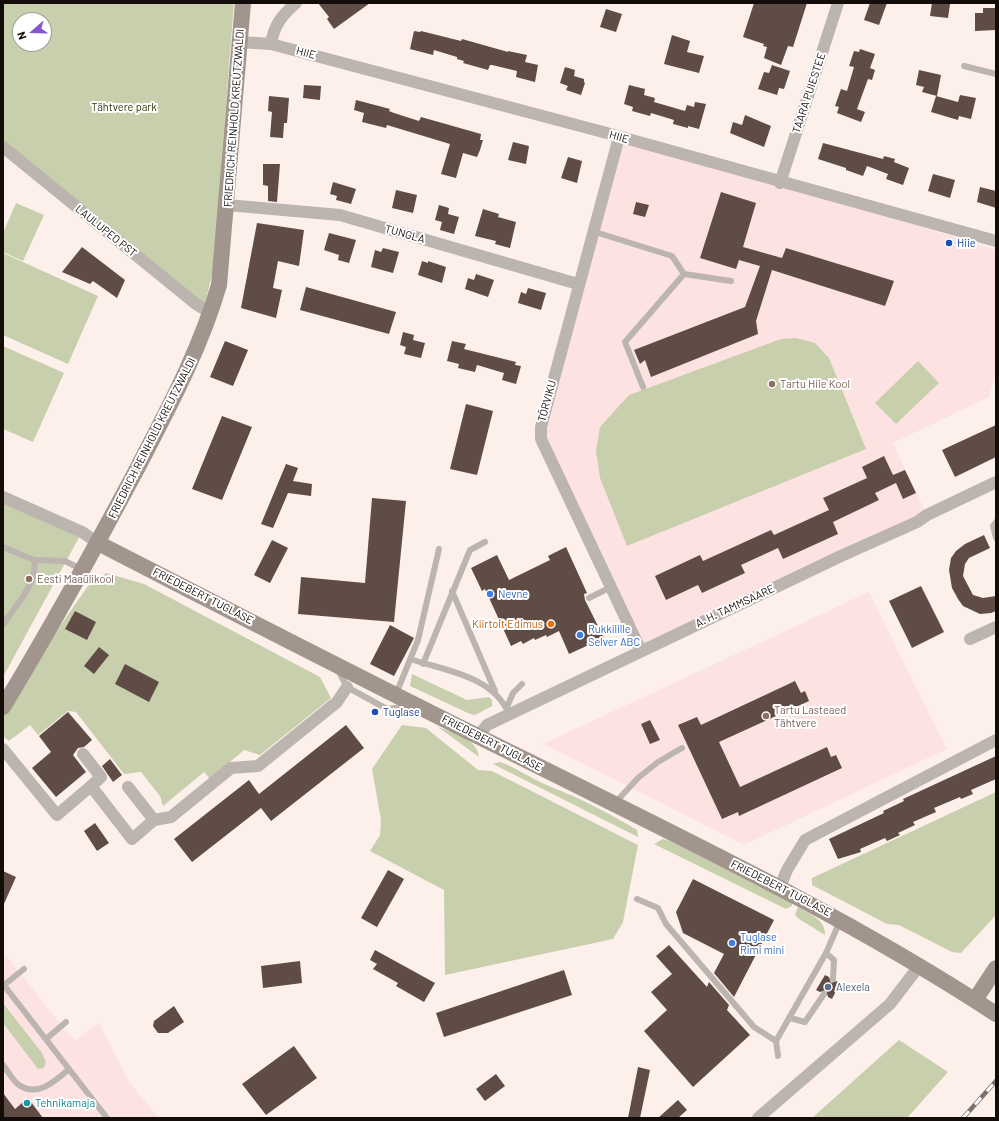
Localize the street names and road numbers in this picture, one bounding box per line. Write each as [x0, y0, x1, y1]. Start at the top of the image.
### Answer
street label: FRIEDRICH REINHOLD KREUTZWALDI [221, 28, 247, 208]
street label: HIIE [295, 44, 317, 62]
street label: TAARA PUIESTEE [790, 51, 828, 135]
street label: HIIE [608, 128, 630, 146]
street label: LAULUPEO PST [73, 202, 139, 260]
street label: TUNGLA [383, 222, 427, 246]
street label: FRIEDRICH REINHOLD KREUTZWALDI [106, 355, 198, 521]
street label: TÕRVIKU [535, 379, 559, 423]
street label: FRIEDEBERT TUGLASE [151, 565, 255, 627]
street label: A. H. TAMMSAARE [693, 582, 777, 630]
street label: FRIEDEBERT TUGLASE [440, 712, 544, 774]
street label: FRIEDEBERT TUGLASE [729, 857, 833, 919]

